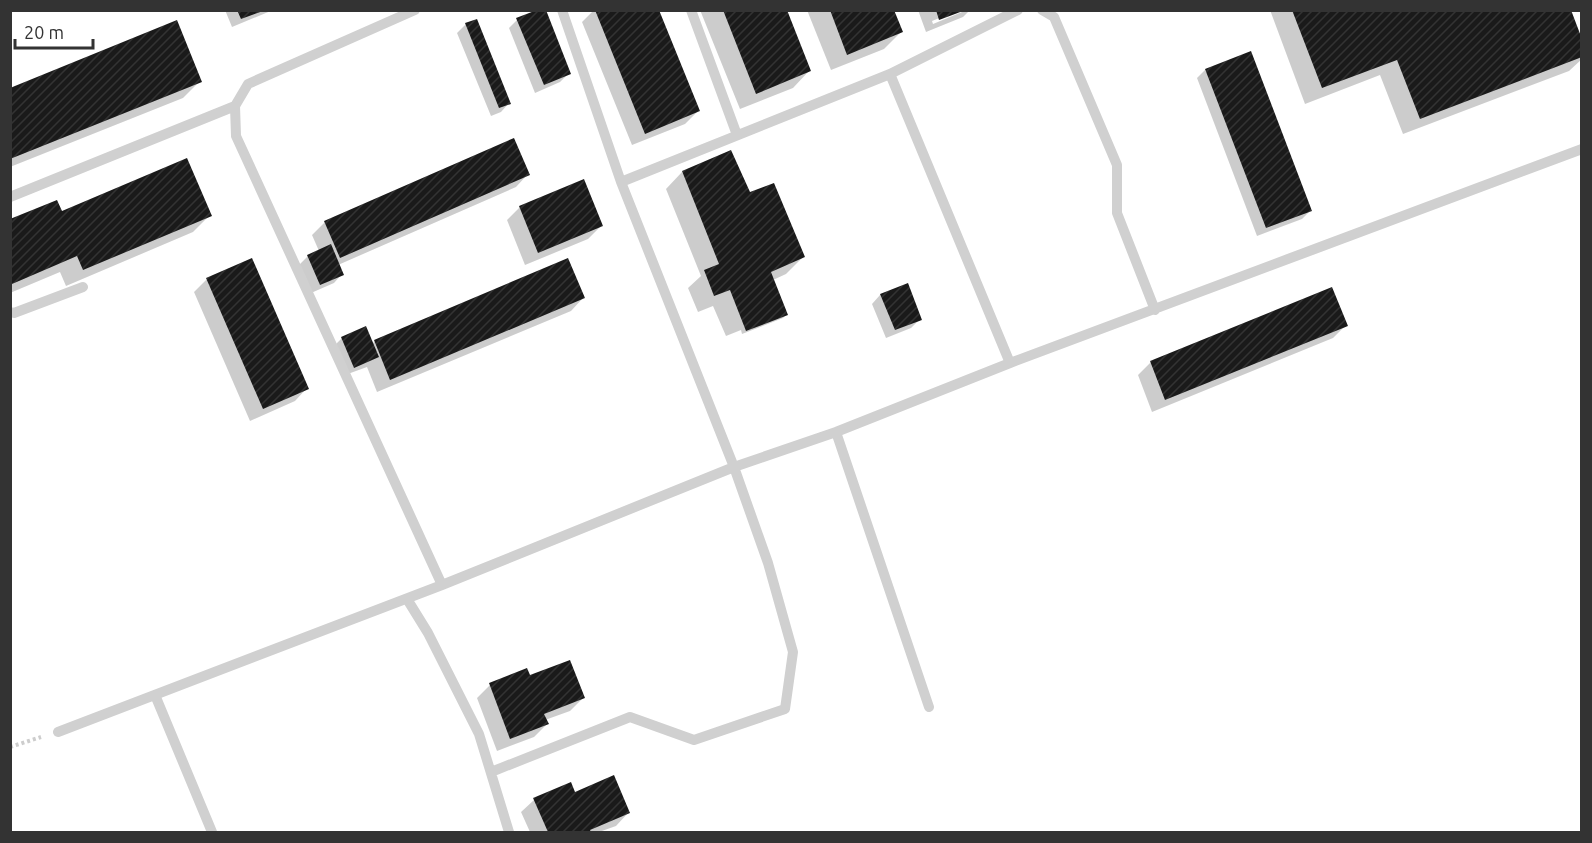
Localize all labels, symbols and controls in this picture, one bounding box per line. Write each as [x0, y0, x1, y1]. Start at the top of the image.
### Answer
scale bar [15, 12, 93, 50]
text: 20 m [24, 22, 64, 42]

